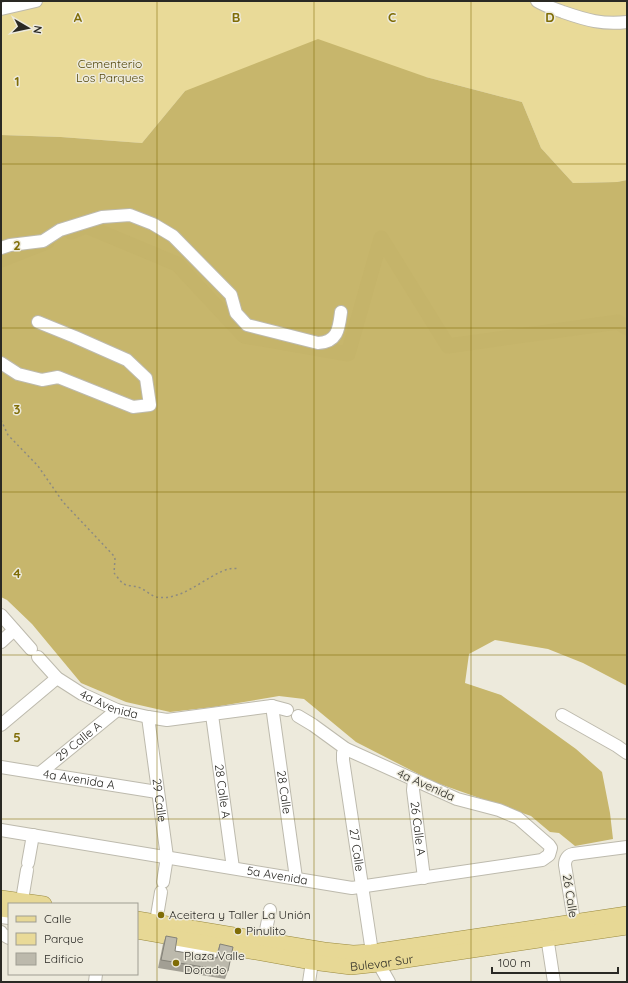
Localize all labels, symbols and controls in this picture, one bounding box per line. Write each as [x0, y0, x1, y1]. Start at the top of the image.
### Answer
north arrow [8, 8, 48, 48]
text: A [74, 9, 83, 25]
text: B [232, 9, 240, 25]
text: C [388, 9, 396, 25]
text: D [545, 9, 555, 25]
text: N [30, 24, 45, 35]
park label: Cementerio Los Parques [76, 56, 144, 85]
text: 1 [14, 73, 20, 89]
text: 2 [13, 237, 21, 253]
text: 3 [14, 401, 21, 417]
text: 4 [13, 565, 21, 581]
street label: 4a Avenida [78, 686, 139, 722]
street label: 29 Calle A [52, 718, 105, 764]
text: 5 [13, 729, 21, 745]
street label: 28 Calle A [212, 763, 234, 820]
street label: 4a Avenida [395, 765, 457, 804]
street label: 4a Avenida A [42, 766, 116, 792]
street label: 28 Calle [274, 769, 295, 815]
street label: 29 Calle [149, 777, 170, 823]
street label: 26 Calle A [407, 800, 429, 857]
street label: 27 Calle [346, 827, 368, 873]
street label: 5a Avenida [246, 863, 309, 888]
street label: 26 Calle [560, 873, 581, 919]
legend [8, 903, 138, 975]
place label: Aceitera y Taller La Unión [169, 907, 311, 922]
marker: Aceitera y Taller La Unión [156, 910, 166, 920]
text: Calle [44, 911, 72, 926]
place label: Pinulito [246, 923, 286, 938]
marker: Pinulito [233, 926, 243, 936]
text: Parque [44, 931, 84, 946]
place label: Plaza Valle Dorado [184, 948, 245, 977]
scale bar [492, 949, 618, 975]
text: Edificio [44, 951, 84, 966]
street label: Bulevar Sur [349, 951, 415, 974]
text: 100 m [498, 955, 531, 970]
marker: Plaza Valle Dorado [171, 958, 181, 968]

